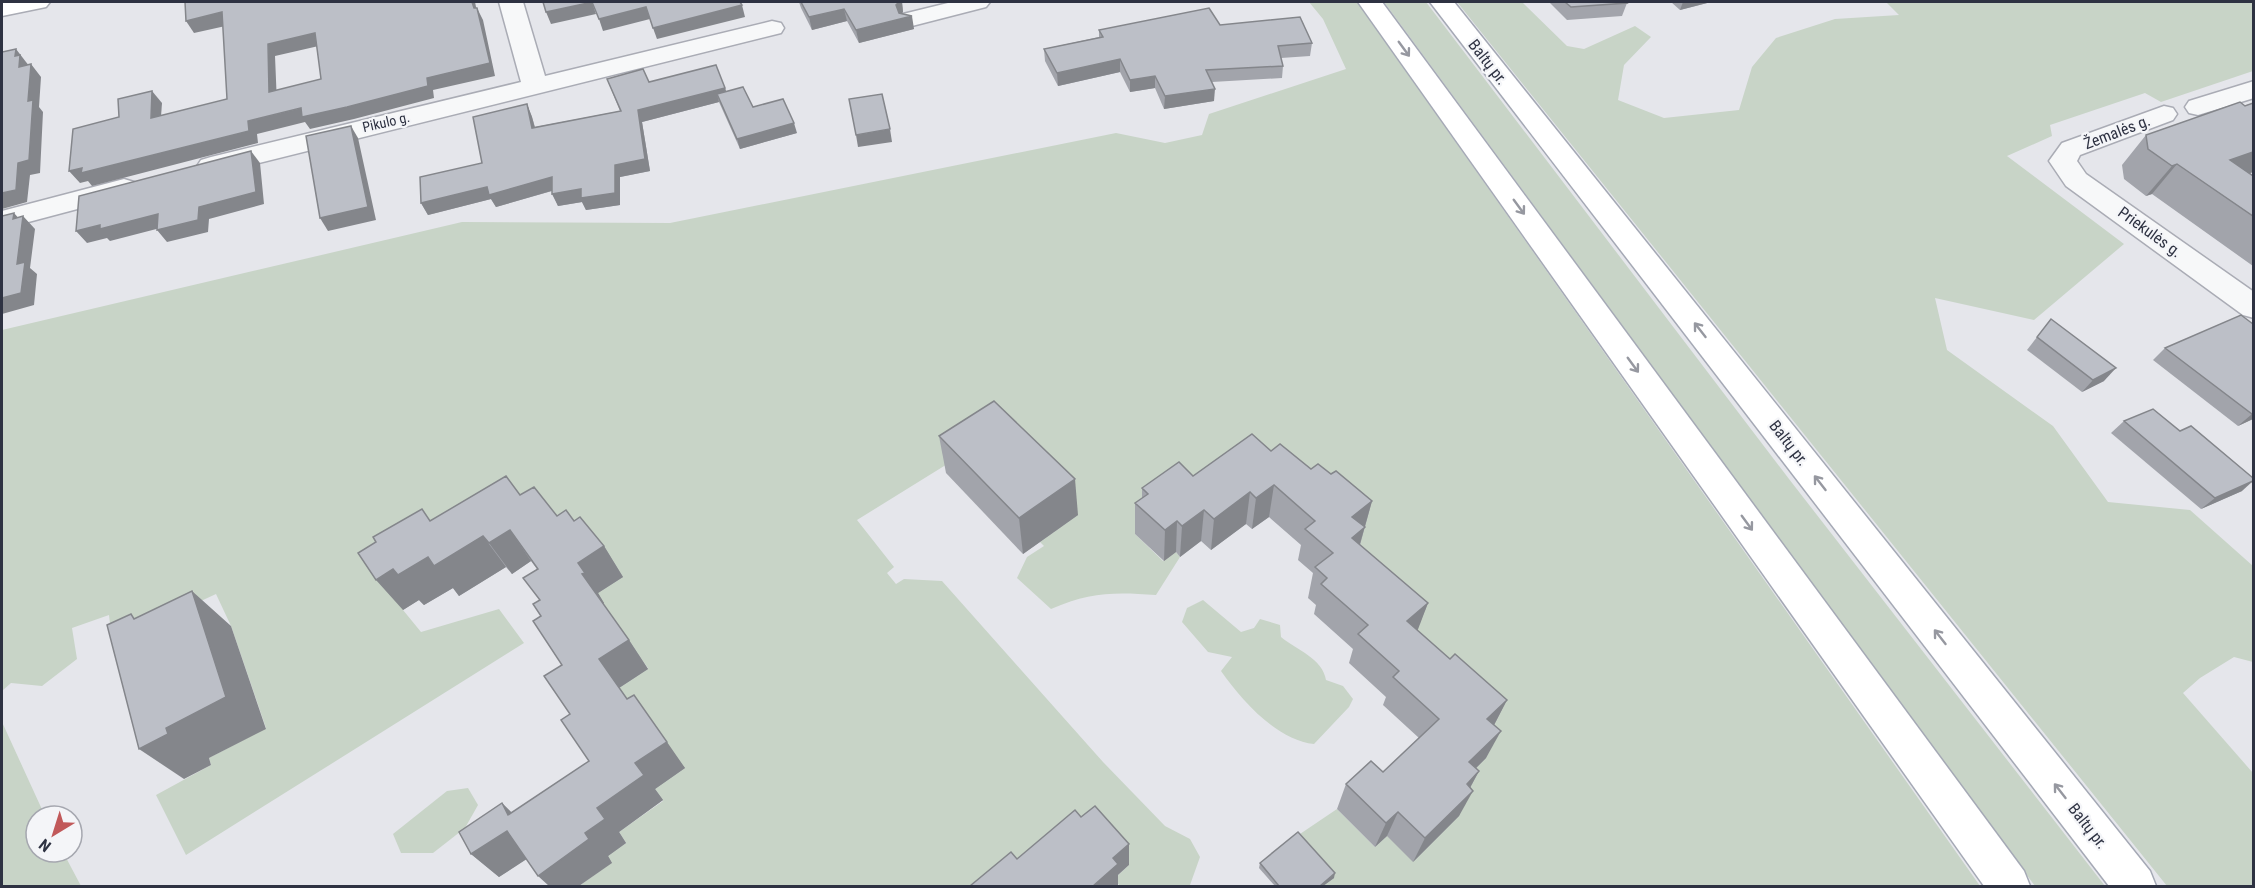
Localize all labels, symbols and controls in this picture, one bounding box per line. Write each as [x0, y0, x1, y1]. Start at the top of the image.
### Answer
street label: Baltų pr. [1464, 36, 1512, 88]
one-way arrow [1398, 40, 1410, 56]
street label: Pikulo g. [361, 109, 411, 135]
street label: Žemalės g. [2081, 111, 2153, 153]
one-way arrow [1512, 198, 1525, 214]
street label: Priekulės g. [2114, 203, 2186, 261]
one-way arrow [1693, 322, 1706, 338]
one-way arrow [1627, 357, 1639, 373]
street label: Baltų pr. [1765, 417, 1813, 469]
one-way arrow [1814, 476, 1827, 492]
one-way arrow [1741, 515, 1753, 531]
one-way arrow [1934, 629, 1947, 645]
one-way arrow [2054, 783, 2067, 799]
street label: Baltų pr. [2064, 800, 2112, 852]
north arrow [24, 804, 84, 864]
text: N [35, 835, 55, 856]

